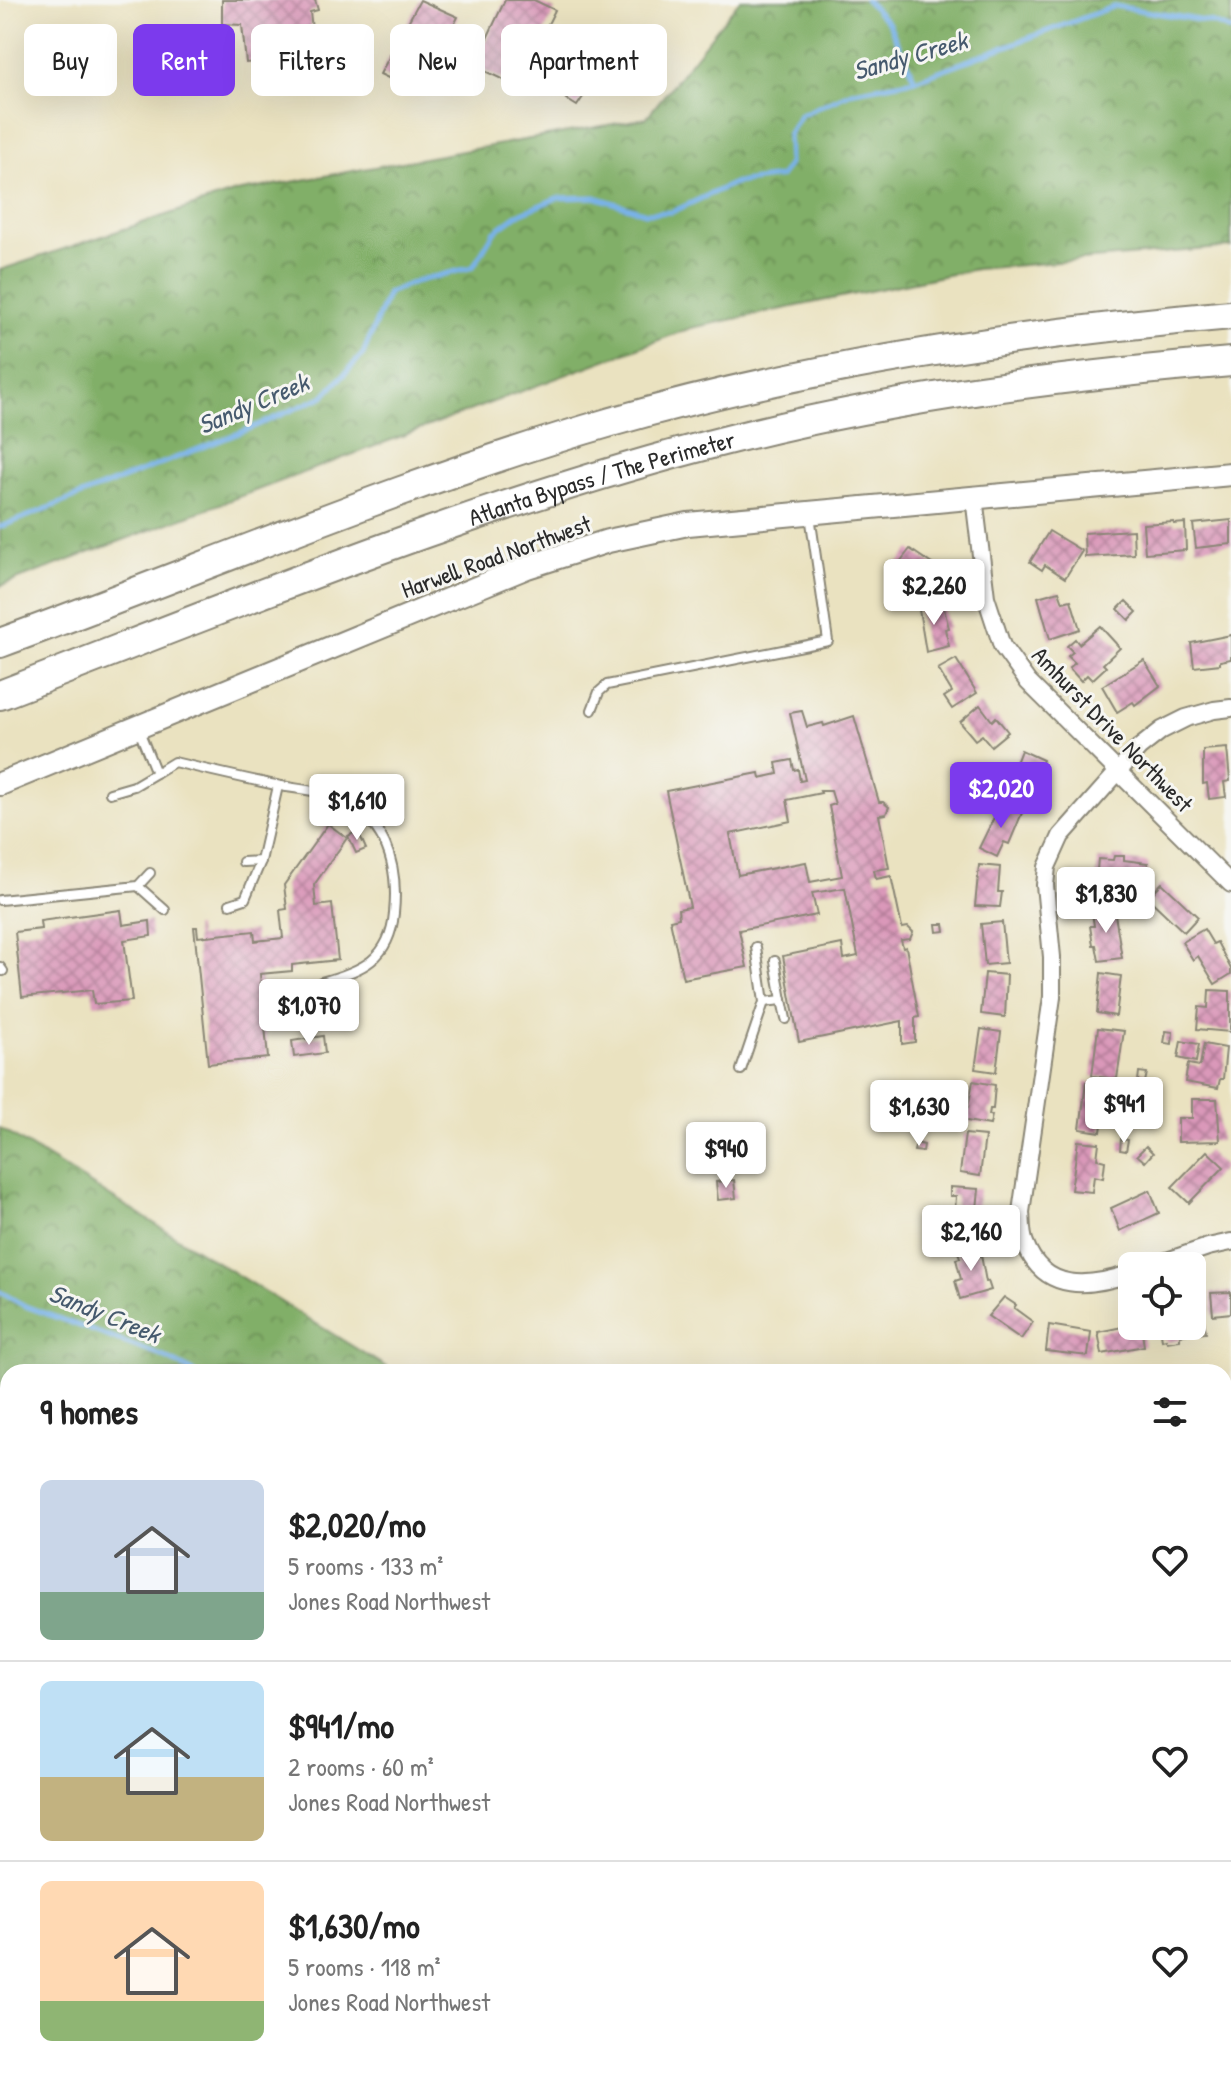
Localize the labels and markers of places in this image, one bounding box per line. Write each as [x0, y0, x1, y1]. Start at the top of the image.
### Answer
pin: $2,260 [869, 559, 999, 627]
pin: $2,020 [936, 762, 1066, 830]
pin: $1,610 [292, 774, 422, 842]
pin: $1,830 [1041, 867, 1171, 935]
pin: $1,070 [244, 979, 374, 1047]
pin: $941 [1077, 1077, 1171, 1145]
pin: $1,630 [854, 1080, 984, 1148]
pin: $940 [679, 1122, 773, 1190]
pin: $2,160 [906, 1205, 1036, 1273]

